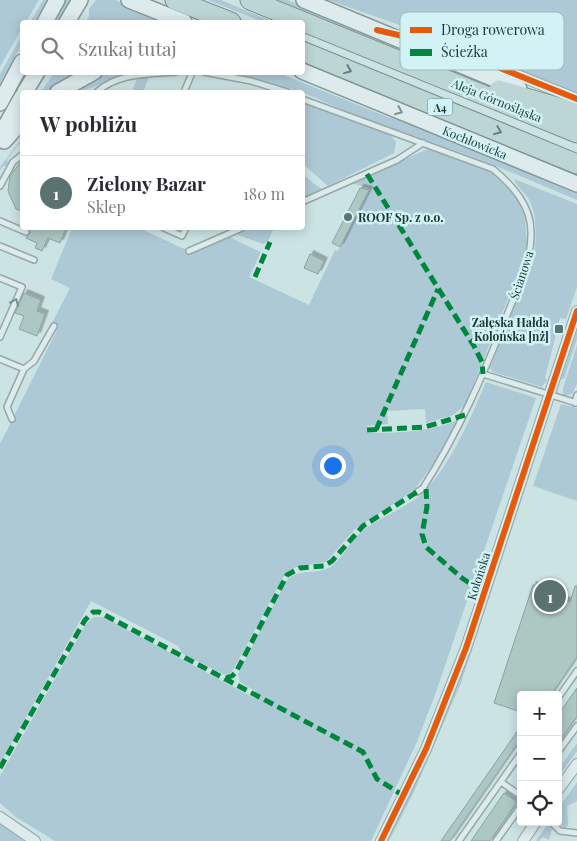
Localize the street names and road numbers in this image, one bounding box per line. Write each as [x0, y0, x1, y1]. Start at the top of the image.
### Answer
street label: Aleja Górnośląska [449, 74, 544, 125]
road number: A4 [428, 98, 452, 115]
street label: Kochłowicka [440, 122, 510, 162]
street label: Ścianowa [506, 248, 536, 302]
street label: Kolońska [463, 550, 493, 602]

